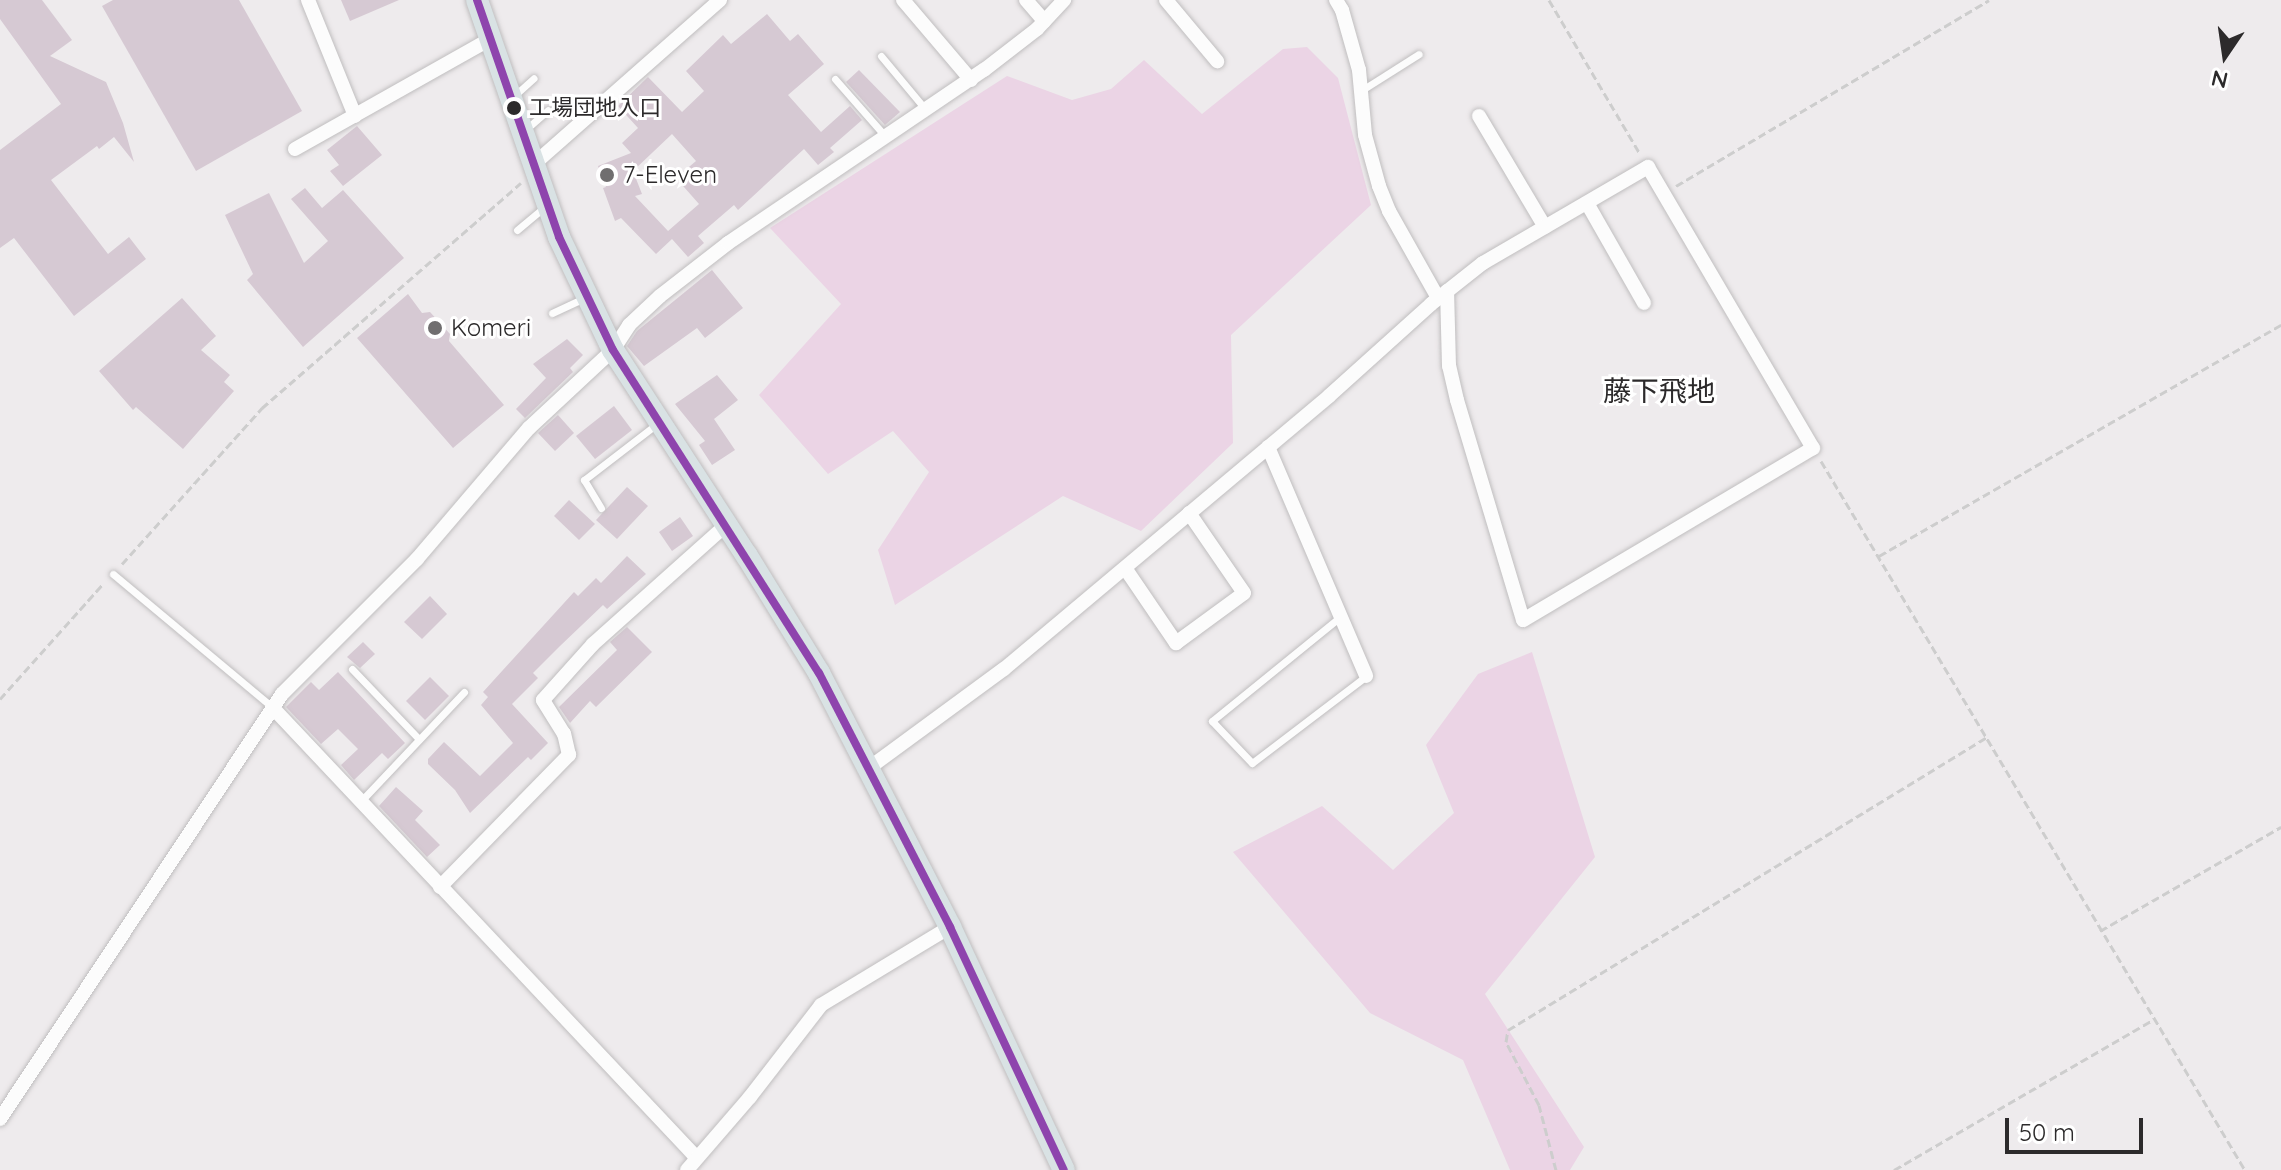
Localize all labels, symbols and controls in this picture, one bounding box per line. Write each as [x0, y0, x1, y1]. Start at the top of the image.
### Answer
north arrow [2185, 16, 2265, 96]
text: N [2209, 64, 2231, 95]
place label: 工場団地入口 [529, 95, 661, 121]
marker: 工場団地入口 [506, 100, 522, 116]
place label: 7-Eleven [623, 161, 717, 189]
marker: 7-Eleven [598, 166, 616, 184]
place label: Komeri [451, 314, 531, 342]
marker: Komeri [426, 319, 444, 337]
district label: 藤下飛地 [1603, 374, 1715, 408]
scale bar [2009, 1102, 2147, 1152]
text: 50 m [2019, 1117, 2075, 1147]

